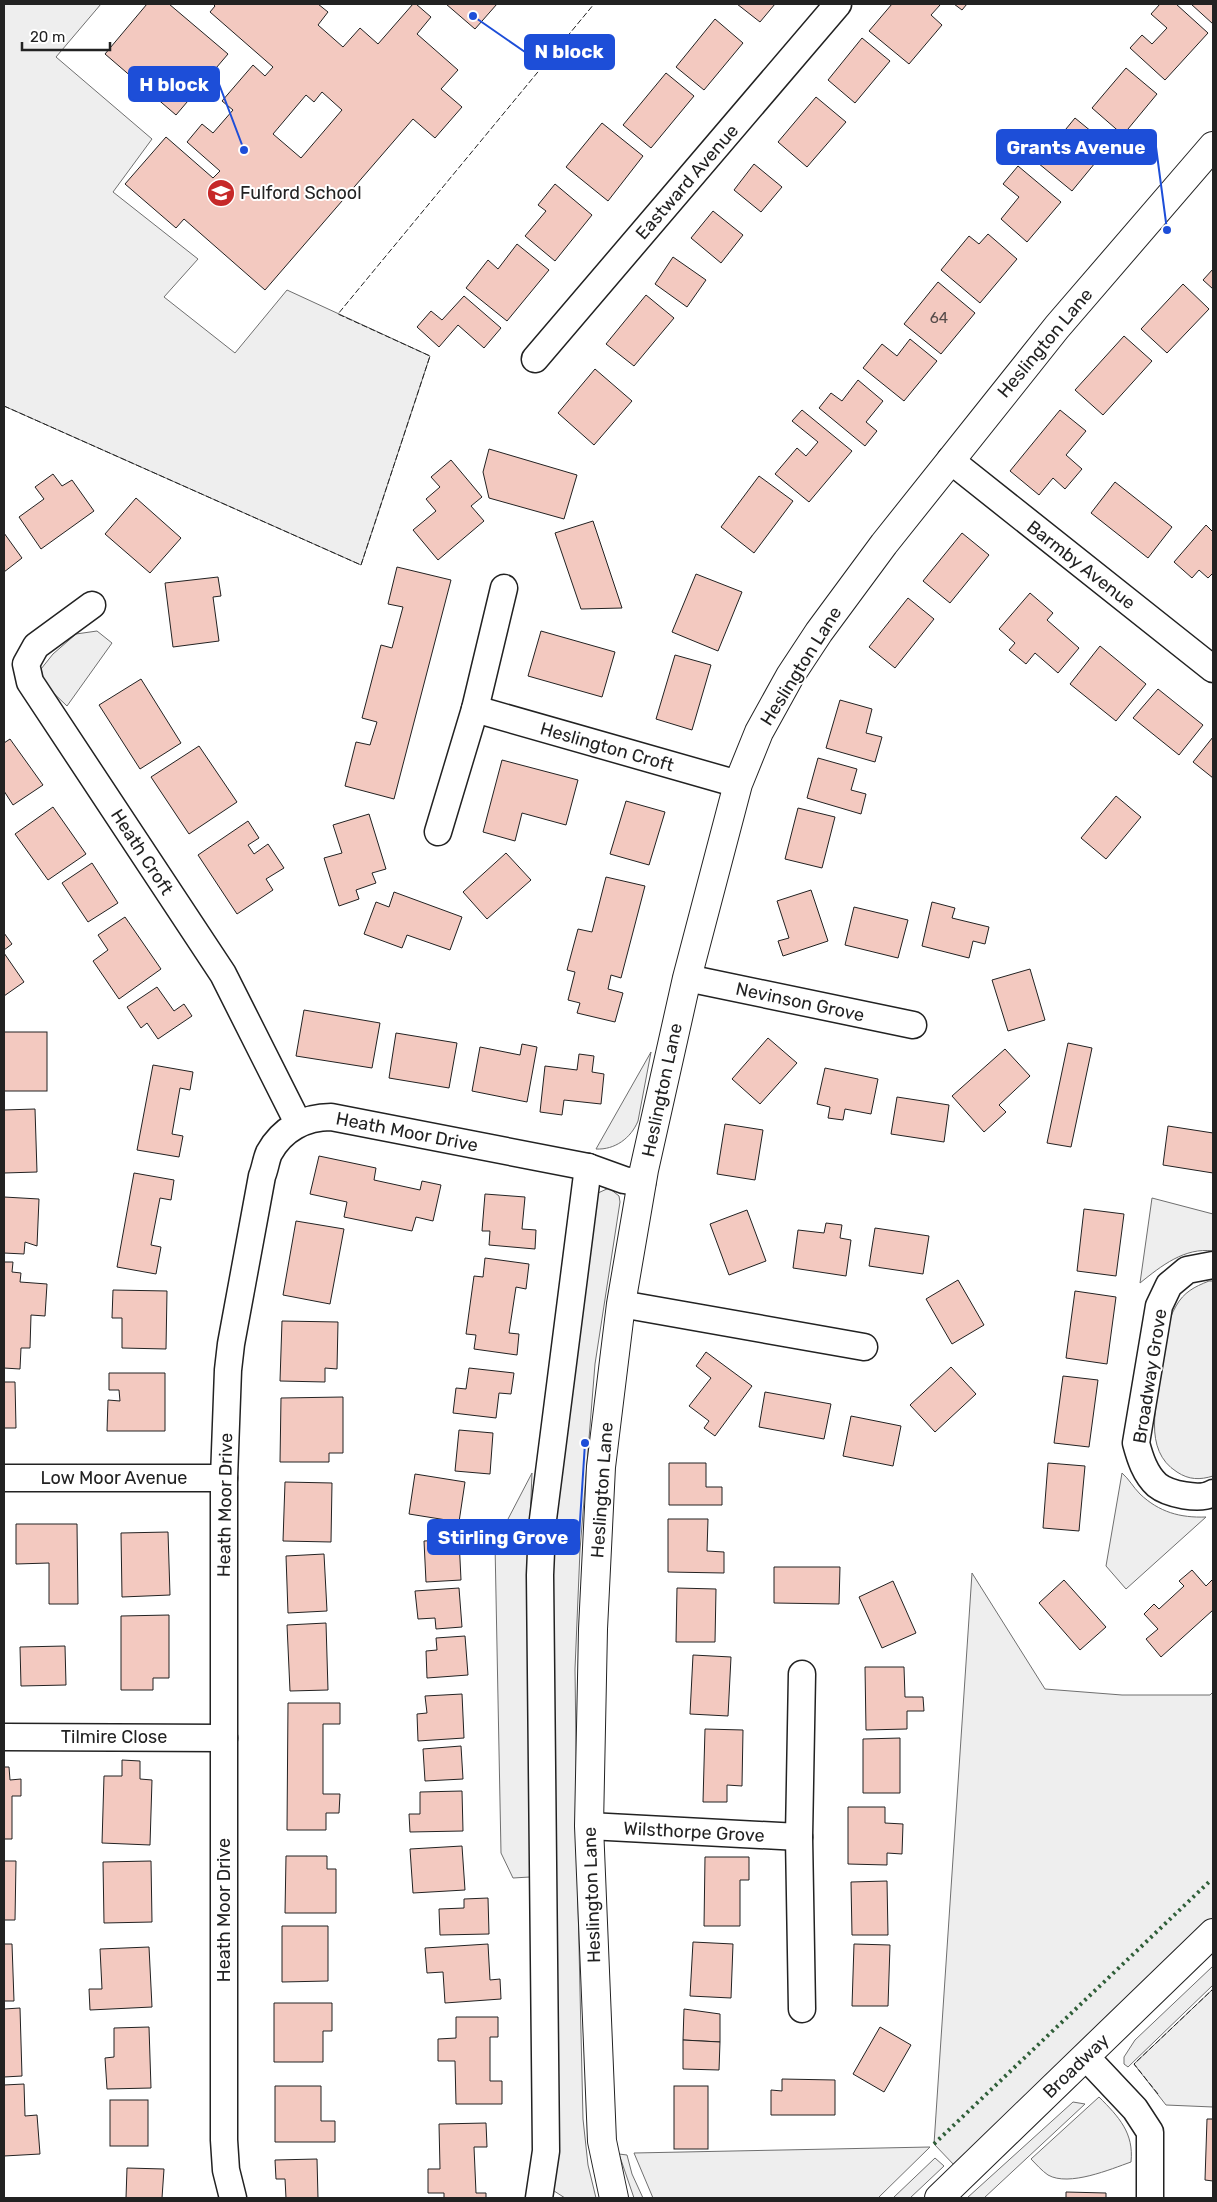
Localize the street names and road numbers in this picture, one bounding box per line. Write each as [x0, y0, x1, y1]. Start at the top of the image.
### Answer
street label: Eastward Avenue [631, 120, 743, 244]
street label: Heslington Lane [993, 284, 1097, 402]
street label: Barmby Avenue [1022, 516, 1140, 614]
street label: Heslington Lane [756, 602, 846, 730]
street label: Heslington Croft [538, 717, 676, 777]
street label: Heath Croft [106, 805, 178, 899]
street label: Nevinson Grove [734, 978, 866, 1026]
street label: Heslington Lane [637, 1021, 687, 1159]
street label: Heath Moor Drive [334, 1107, 480, 1157]
street label: Broadway Grove [1128, 1307, 1172, 1445]
street label: Heslington Lane [586, 1421, 618, 1559]
street label: Heath Moor Drive [213, 1433, 237, 1577]
street label: Low Moor Avenue [41, 1467, 187, 1489]
street label: Tilmire Close [61, 1726, 167, 1748]
street label: Wilsthorpe Grove [623, 1817, 765, 1847]
street label: Heslington Lane [579, 1827, 605, 1963]
street label: Heath Moor Drive [213, 1838, 235, 1982]
street label: Broadway [1038, 2029, 1114, 2103]

